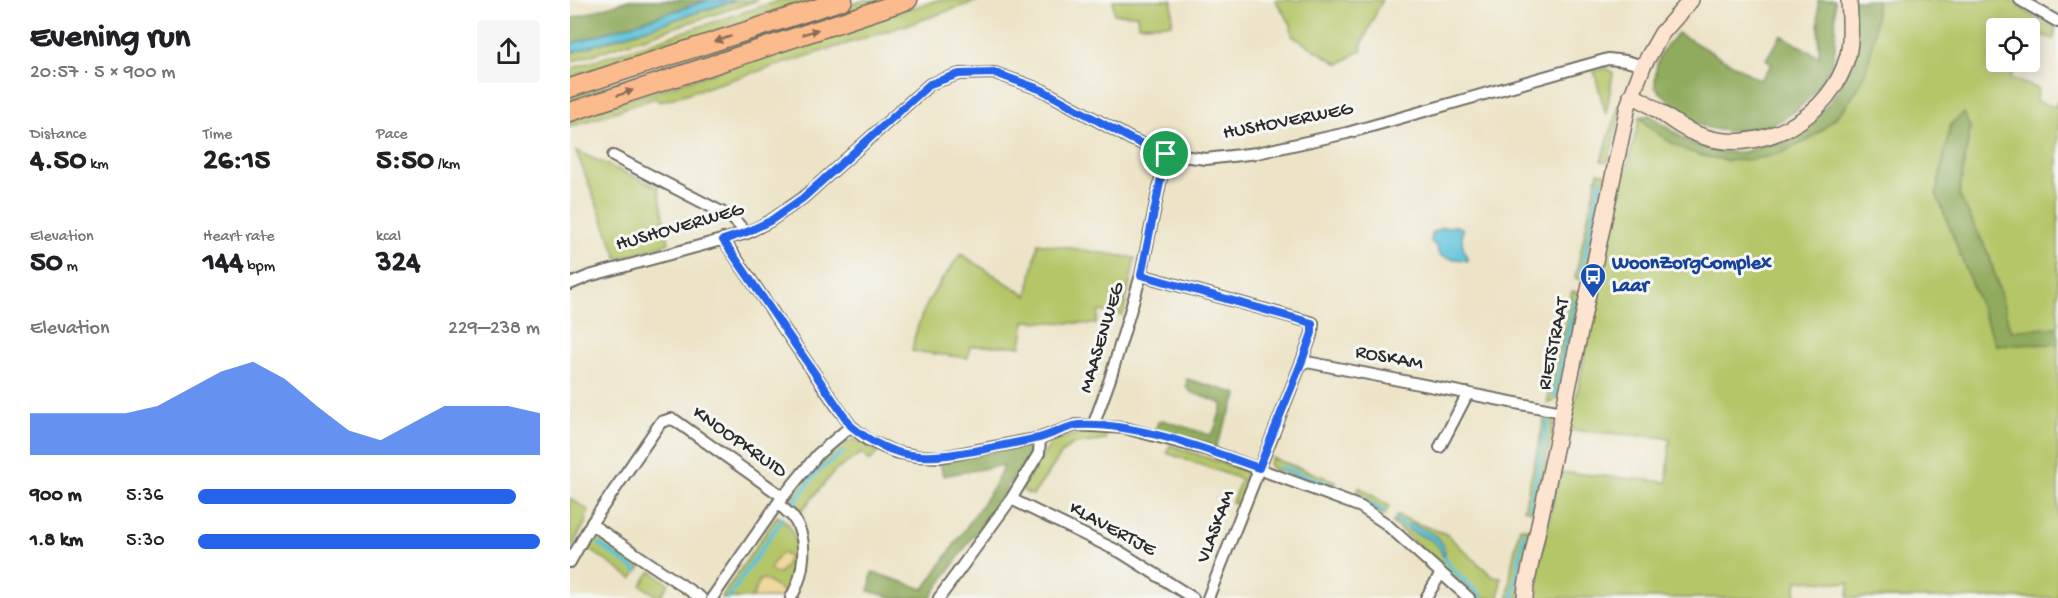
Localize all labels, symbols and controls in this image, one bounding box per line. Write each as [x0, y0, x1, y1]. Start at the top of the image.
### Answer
map controls [1986, 18, 2040, 72]
button: locate [1986, 18, 2040, 72]
text: Evening run [30, 20, 190, 58]
button: share [477, 20, 540, 83]
one-way arrow [801, 27, 819, 36]
one-way arrow [714, 35, 732, 44]
text: 20:57 · 5 × 900 m [30, 62, 175, 85]
one-way arrow [616, 87, 634, 97]
street label: HUSHOVERWEG [1221, 98, 1356, 146]
text: Distance [30, 126, 87, 145]
text: Time [203, 126, 232, 145]
text: Pace [376, 126, 407, 145]
pin [1140, 128, 1191, 179]
icon: arrive [1149, 137, 1182, 170]
text: 4.50 [30, 145, 86, 180]
text: 26:15 [203, 145, 270, 180]
text: 5:50 [376, 145, 434, 180]
text: km [86, 156, 109, 175]
text: /km [434, 156, 460, 175]
street label: HUSHOVERWEG [613, 198, 748, 257]
text: Elevation [30, 228, 94, 247]
text: Heart rate [203, 228, 275, 247]
text: kcal [376, 228, 401, 247]
text: 50 [30, 247, 63, 282]
text: 144 [203, 247, 244, 282]
text: 324 [376, 247, 420, 282]
place label: WoonZorgComplex Laar [1611, 253, 1772, 299]
text: m [63, 258, 78, 277]
text: bpm [244, 258, 275, 277]
bus stop icon: WoonZorgComplex Laar [1578, 261, 1608, 299]
street label: MAASENWEG [1075, 279, 1131, 396]
street label: RIETSTRAAT [1534, 294, 1576, 392]
text: Elevation [30, 318, 110, 341]
text: 229–238 m [448, 318, 540, 341]
street label: ROSKAM [1353, 341, 1425, 377]
street label: KNOOPKRUID [687, 402, 791, 485]
text: 900 m [30, 485, 82, 508]
text: 5:36 [126, 485, 163, 508]
street label: VLASKAM [1192, 487, 1241, 568]
street label: KLAVERTJE [1065, 498, 1161, 563]
text: 1.8 km [30, 530, 83, 553]
text: 5:30 [126, 530, 165, 553]

